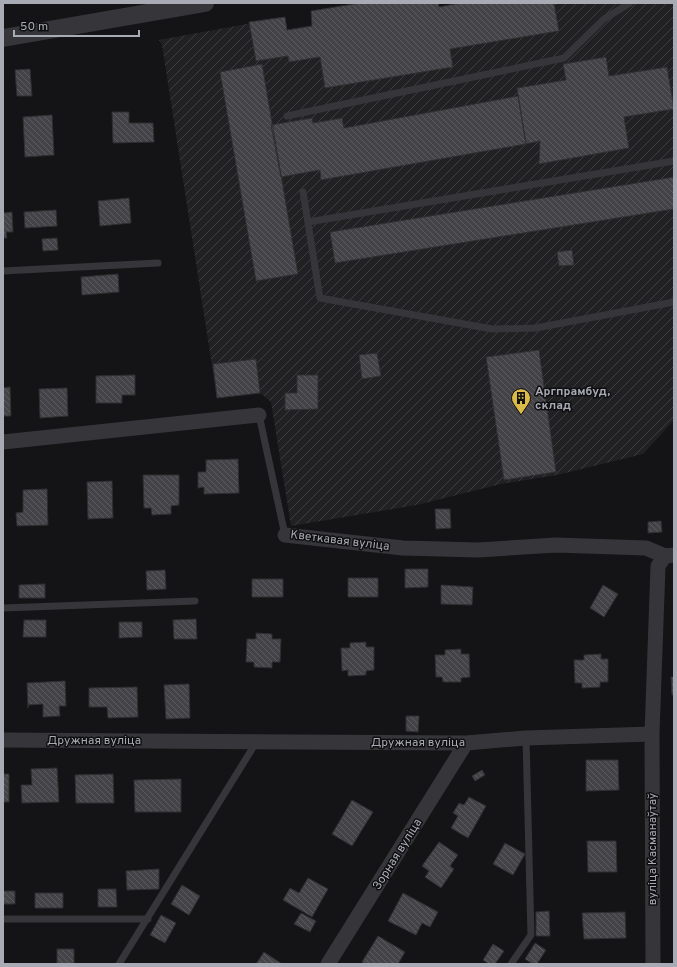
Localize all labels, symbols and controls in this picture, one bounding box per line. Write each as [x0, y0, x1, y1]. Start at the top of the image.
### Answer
scale bar [14, 12, 139, 38]
text: 50 m [20, 19, 48, 35]
place label: Аргпрамбуд, склад [535, 384, 610, 414]
building icon: Аргпрамбуд, склад [510, 387, 532, 415]
street label: Кветкавая вуліца [289, 527, 390, 555]
street label: Дружная вуліца [47, 733, 141, 749]
street label: Дружная вуліца [371, 735, 465, 751]
street label: вуліца Касманаўтаў [645, 793, 661, 905]
street label: Зорная вуліца [369, 816, 426, 893]

